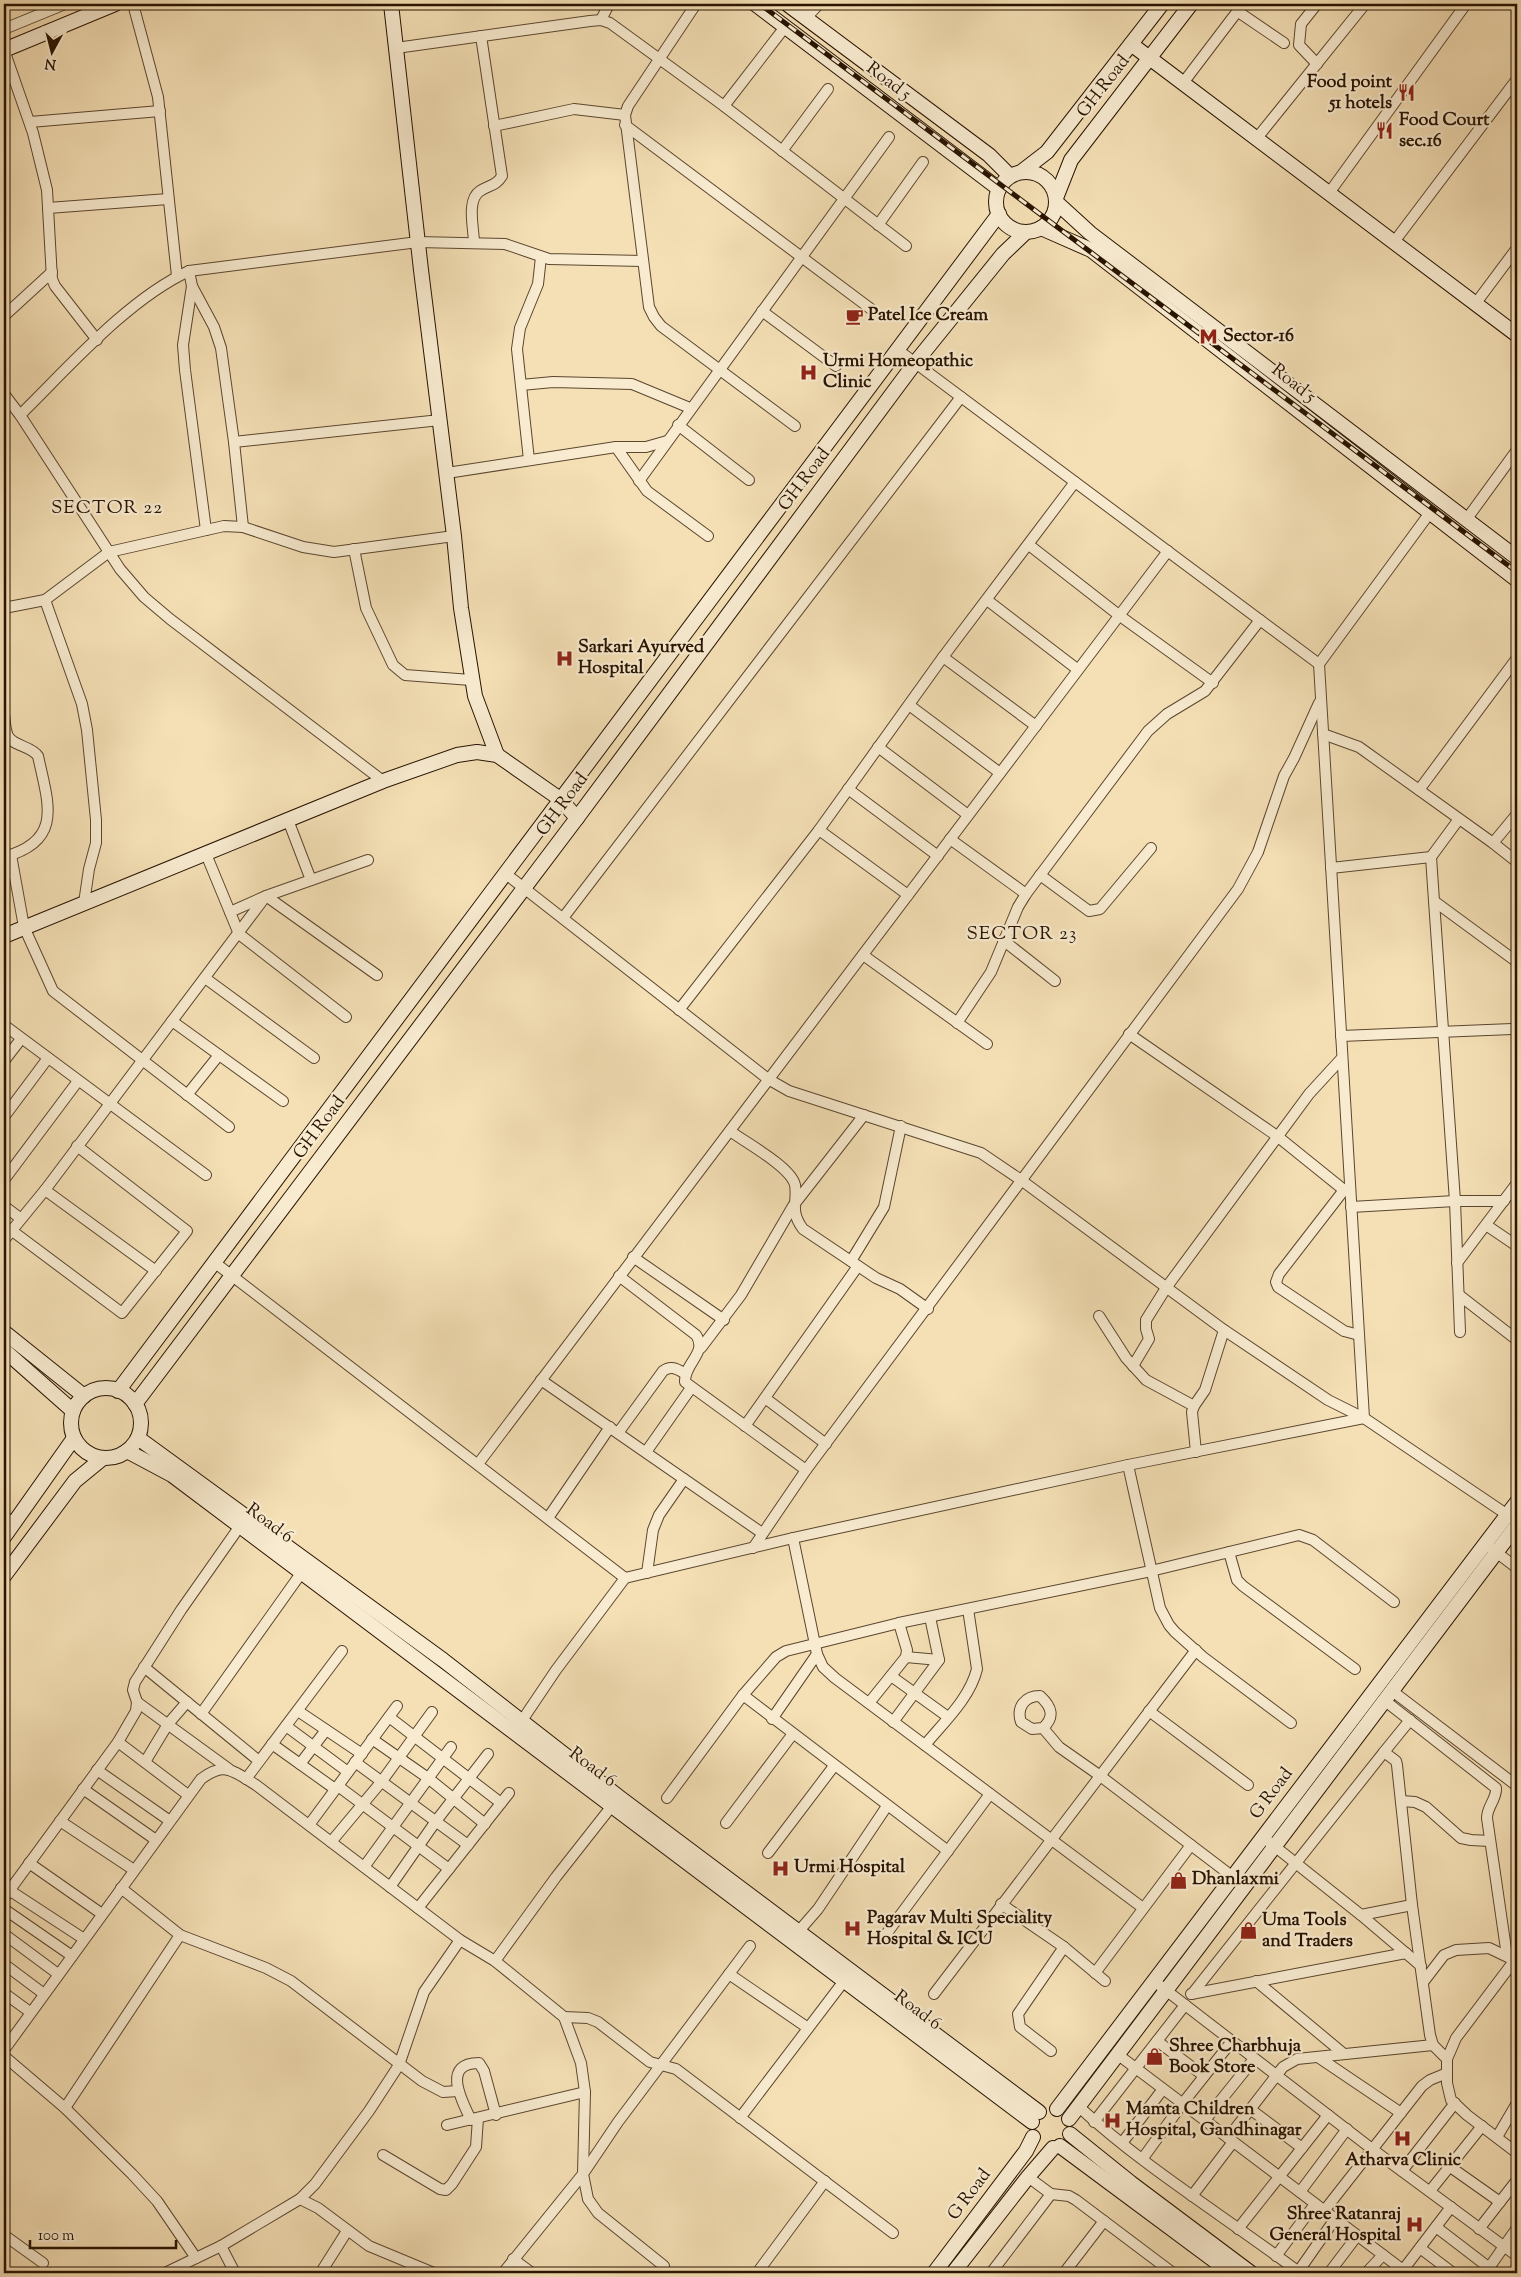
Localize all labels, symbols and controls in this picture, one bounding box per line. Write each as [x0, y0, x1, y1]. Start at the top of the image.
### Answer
north arrow [28, 28, 78, 78]
street label: GH Road [1071, 50, 1137, 124]
text: N [44, 52, 57, 74]
street label: Road 5 [860, 56, 916, 108]
place label: Food point 51 hotels [1307, 70, 1393, 117]
restaurant icon: Food point 51 hotels [1396, 83, 1416, 103]
place label: Food Court sec.16 [1399, 108, 1490, 155]
restaurant icon: Food Court sec.16 [1375, 121, 1395, 141]
place label: Patel Ice Cream [868, 303, 988, 329]
cafe icon: Patel Ice Cream [844, 306, 864, 326]
place label: Sector-16 [1223, 324, 1294, 350]
metro station icon: Sector-16 [1199, 327, 1219, 347]
place label: Urmi Homeopathic Clinic [823, 349, 974, 396]
street label: Road 5 [1265, 358, 1321, 410]
hospital icon: Urmi Homeopathic Clinic [799, 362, 819, 382]
street label: GH Road [773, 443, 837, 517]
district label: SECTOR 22 [51, 495, 163, 522]
place label: Sarkari Ayurved Hospital [578, 635, 705, 682]
hospital icon: Sarkari Ayurved Hospital [554, 648, 574, 668]
street label: GH Road [531, 768, 595, 842]
district label: SECTOR 23 [967, 921, 1077, 948]
street label: GH Road [288, 1091, 352, 1165]
street label: Road 6 [240, 1498, 298, 1550]
street label: Road 6 [563, 1742, 621, 1794]
street label: G Road [1244, 1763, 1300, 1825]
place label: Urmi Hospital [794, 1855, 906, 1881]
hospital icon: Urmi Hospital [770, 1858, 790, 1878]
place label: Dhanlaxmi [1192, 1867, 1280, 1893]
shop icon: Dhanlaxmi [1168, 1870, 1188, 1890]
place label: Pagarav Multi Speciality Hospital & ICU [867, 1906, 1052, 1953]
place label: Uma Tools and Traders [1262, 1908, 1353, 1955]
hospital icon: Pagarav Multi Speciality Hospital & ICU [843, 1919, 863, 1939]
shop icon: Uma Tools and Traders [1238, 1921, 1258, 1941]
street label: Road 6 [888, 1985, 946, 2037]
place label: Shree Charbhuja Book Store [1169, 2034, 1302, 2081]
shop icon: Shree Charbhuja Book Store [1145, 2047, 1165, 2067]
place label: Mamta Children Hospital, Gandhinagar [1126, 2097, 1302, 2144]
hospital icon: Mamta Children Hospital, Gandhinagar [1102, 2110, 1122, 2130]
hospital icon: Atharva Clinic [1393, 2128, 1413, 2148]
place label: Atharva Clinic [1345, 2148, 1462, 2174]
street label: G Road [942, 2164, 998, 2226]
place label: Shree Ratanraj General Hospital [1269, 2202, 1402, 2249]
hospital icon: Shree Ratanraj General Hospital [1405, 2215, 1425, 2235]
scale bar [30, 2217, 176, 2249]
text: 100 m [38, 2226, 75, 2247]

